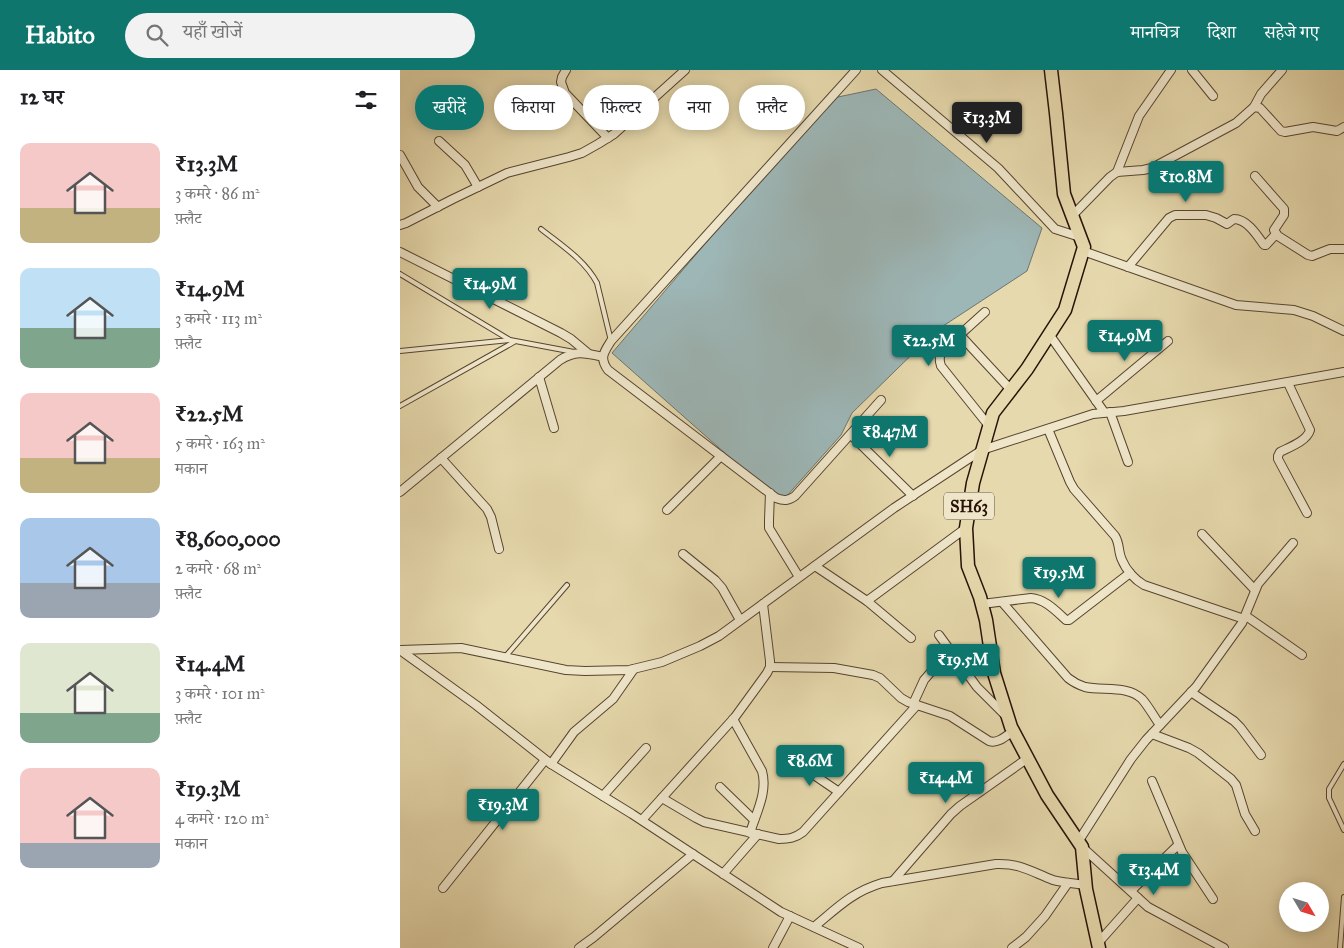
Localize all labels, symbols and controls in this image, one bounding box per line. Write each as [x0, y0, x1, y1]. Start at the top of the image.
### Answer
search box [125, 13, 475, 58]
text: Habito [25, 20, 95, 50]
text: यहाँ खोजें [183, 20, 242, 43]
icon: search [143, 21, 171, 49]
text: मानचित्र [1131, 21, 1179, 43]
text: दिशा [1207, 21, 1236, 43]
text: सहेजे गए [1264, 21, 1319, 43]
text: 12 घर [20, 84, 64, 110]
chip: खरीदें [415, 85, 484, 130]
chip: किराया [494, 85, 573, 130]
chip: फ़िल्टर [583, 85, 659, 130]
chip: नया [669, 85, 729, 130]
chip: फ़्लैट [739, 85, 805, 130]
icon: filters [352, 86, 380, 114]
pin: ₹13.3M [946, 102, 1028, 144]
text: ₹13.3M [963, 108, 1011, 127]
text: ₹13.3M [175, 151, 238, 177]
pin: ₹10.8M [1145, 160, 1227, 203]
icon: home [60, 163, 120, 223]
text: ₹10.8M [1160, 167, 1212, 186]
text: 3 कमरे · 86 m² [175, 184, 260, 203]
text: फ़्लैट [175, 209, 202, 228]
pin: ₹14.9M [449, 268, 531, 310]
text: ₹14.9M [463, 274, 517, 293]
text: ₹14.9M [175, 276, 245, 302]
icon: home [60, 288, 120, 348]
text: 3 कमरे · 113 m² [175, 309, 262, 328]
pin: ₹14.9M [1084, 320, 1166, 362]
pin: ₹22.5M [888, 324, 970, 367]
text: ₹14.9M [1098, 326, 1152, 345]
text: ₹22.5M [903, 331, 955, 350]
text: फ़्लैट [175, 334, 202, 353]
text: ₹22.5M [175, 401, 243, 427]
icon: home [60, 413, 120, 473]
pin: ₹8.47M [849, 416, 931, 458]
text: ₹8.47M [863, 422, 917, 441]
text: 5 कमरे · 163 m² [175, 434, 265, 453]
text: मकान [175, 459, 207, 478]
road number: SH63 [944, 492, 994, 520]
text: ₹8,600,000 [175, 526, 281, 552]
icon: home [60, 538, 120, 598]
pin: ₹19.5M [1018, 556, 1100, 599]
text: 2 कमरे · 68 m² [175, 559, 261, 578]
text: ₹19.5M [1034, 563, 1084, 582]
text: फ़्लैट [175, 584, 202, 603]
pin: ₹19.5M [922, 644, 1004, 686]
text: ₹19.5M [938, 650, 988, 669]
text: ₹14.4M [175, 651, 245, 677]
icon: home [60, 663, 120, 723]
text: 3 कमरे · 101 m² [175, 684, 265, 703]
text: फ़्लैट [175, 709, 202, 728]
pin: ₹8.6M [775, 744, 845, 787]
text: ₹8.6M [787, 751, 833, 770]
pin: ₹14.4M [905, 762, 987, 804]
text: ₹14.4M [919, 768, 973, 787]
text: ₹19.3M [175, 776, 241, 802]
icon: home [60, 788, 120, 848]
pin: ₹19.3M [462, 788, 544, 831]
text: ₹19.3M [478, 795, 528, 814]
text: 4 कमरे · 120 m² [175, 809, 269, 828]
text: मकान [175, 834, 207, 853]
pin: ₹13.4M [1113, 854, 1195, 896]
text: ₹13.4M [1129, 860, 1179, 879]
north arrow [1279, 882, 1329, 932]
map controls [1279, 882, 1329, 932]

